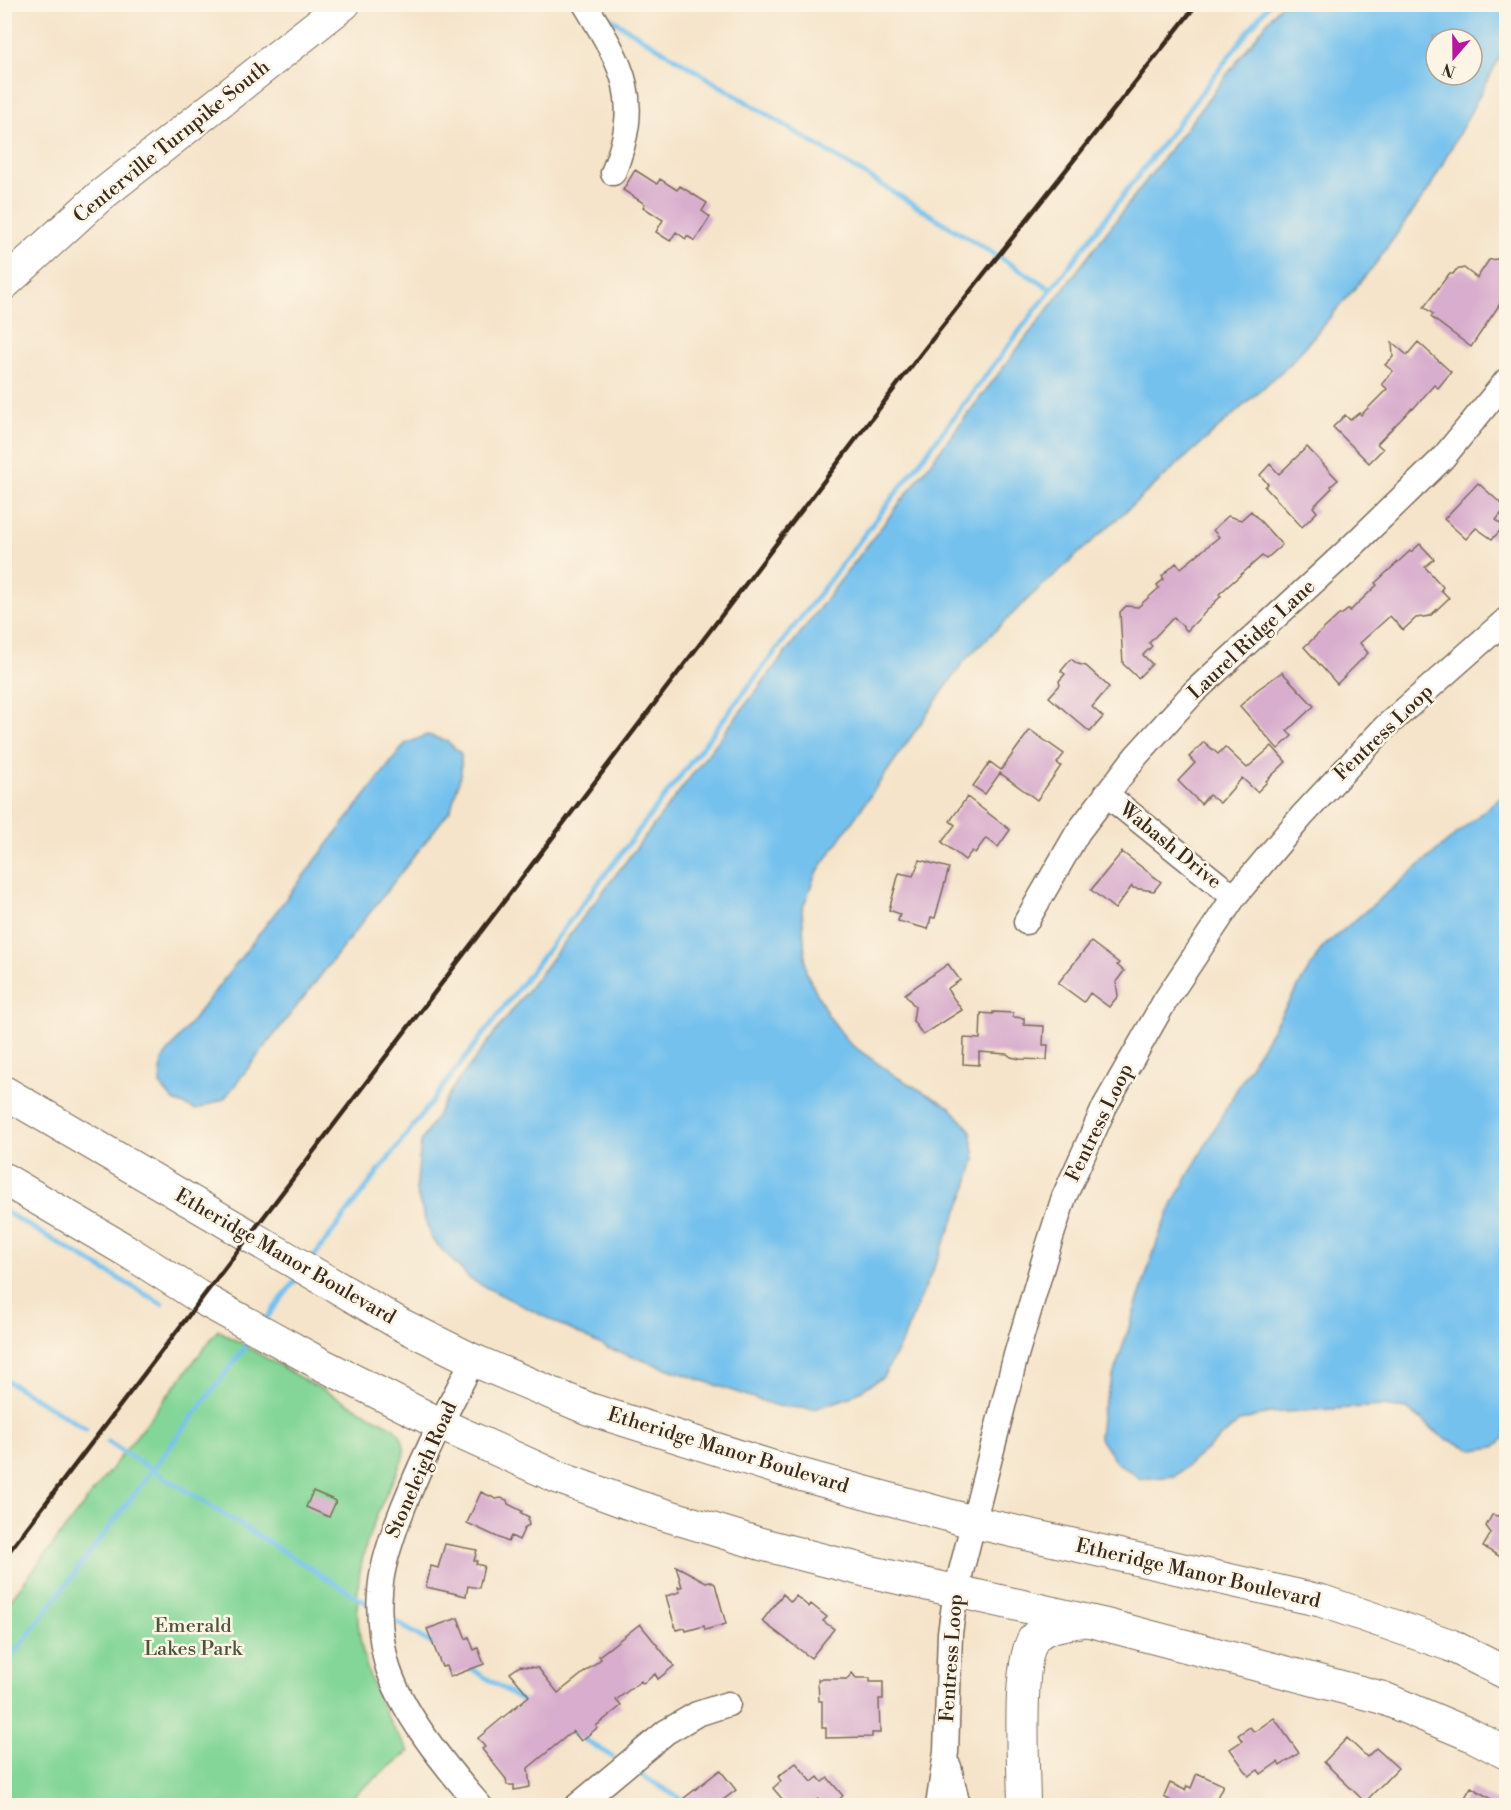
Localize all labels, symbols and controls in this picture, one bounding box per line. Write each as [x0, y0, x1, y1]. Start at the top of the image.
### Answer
north arrow [1424, 27, 1484, 87]
street label: Centerville Turnpike South [69, 55, 275, 229]
text: N [1440, 58, 1459, 82]
street label: Laurel Ridge Lane [1183, 575, 1321, 705]
street label: Fentress Loop [1329, 679, 1439, 787]
street label: Wabash Drive [1113, 797, 1226, 895]
street label: Fentress Loop [1061, 1060, 1139, 1186]
street label: Etheridge Manor Boulevard [170, 1183, 400, 1331]
street label: Stoneleigh Road [381, 1397, 464, 1542]
street label: Etheridge Manor Boulevard [604, 1402, 852, 1500]
street label: Etheridge Manor Boulevard [1073, 1534, 1324, 1615]
street label: Fentress Loop [935, 1593, 969, 1723]
park label: Emerald Lakes Park [144, 1614, 244, 1662]

